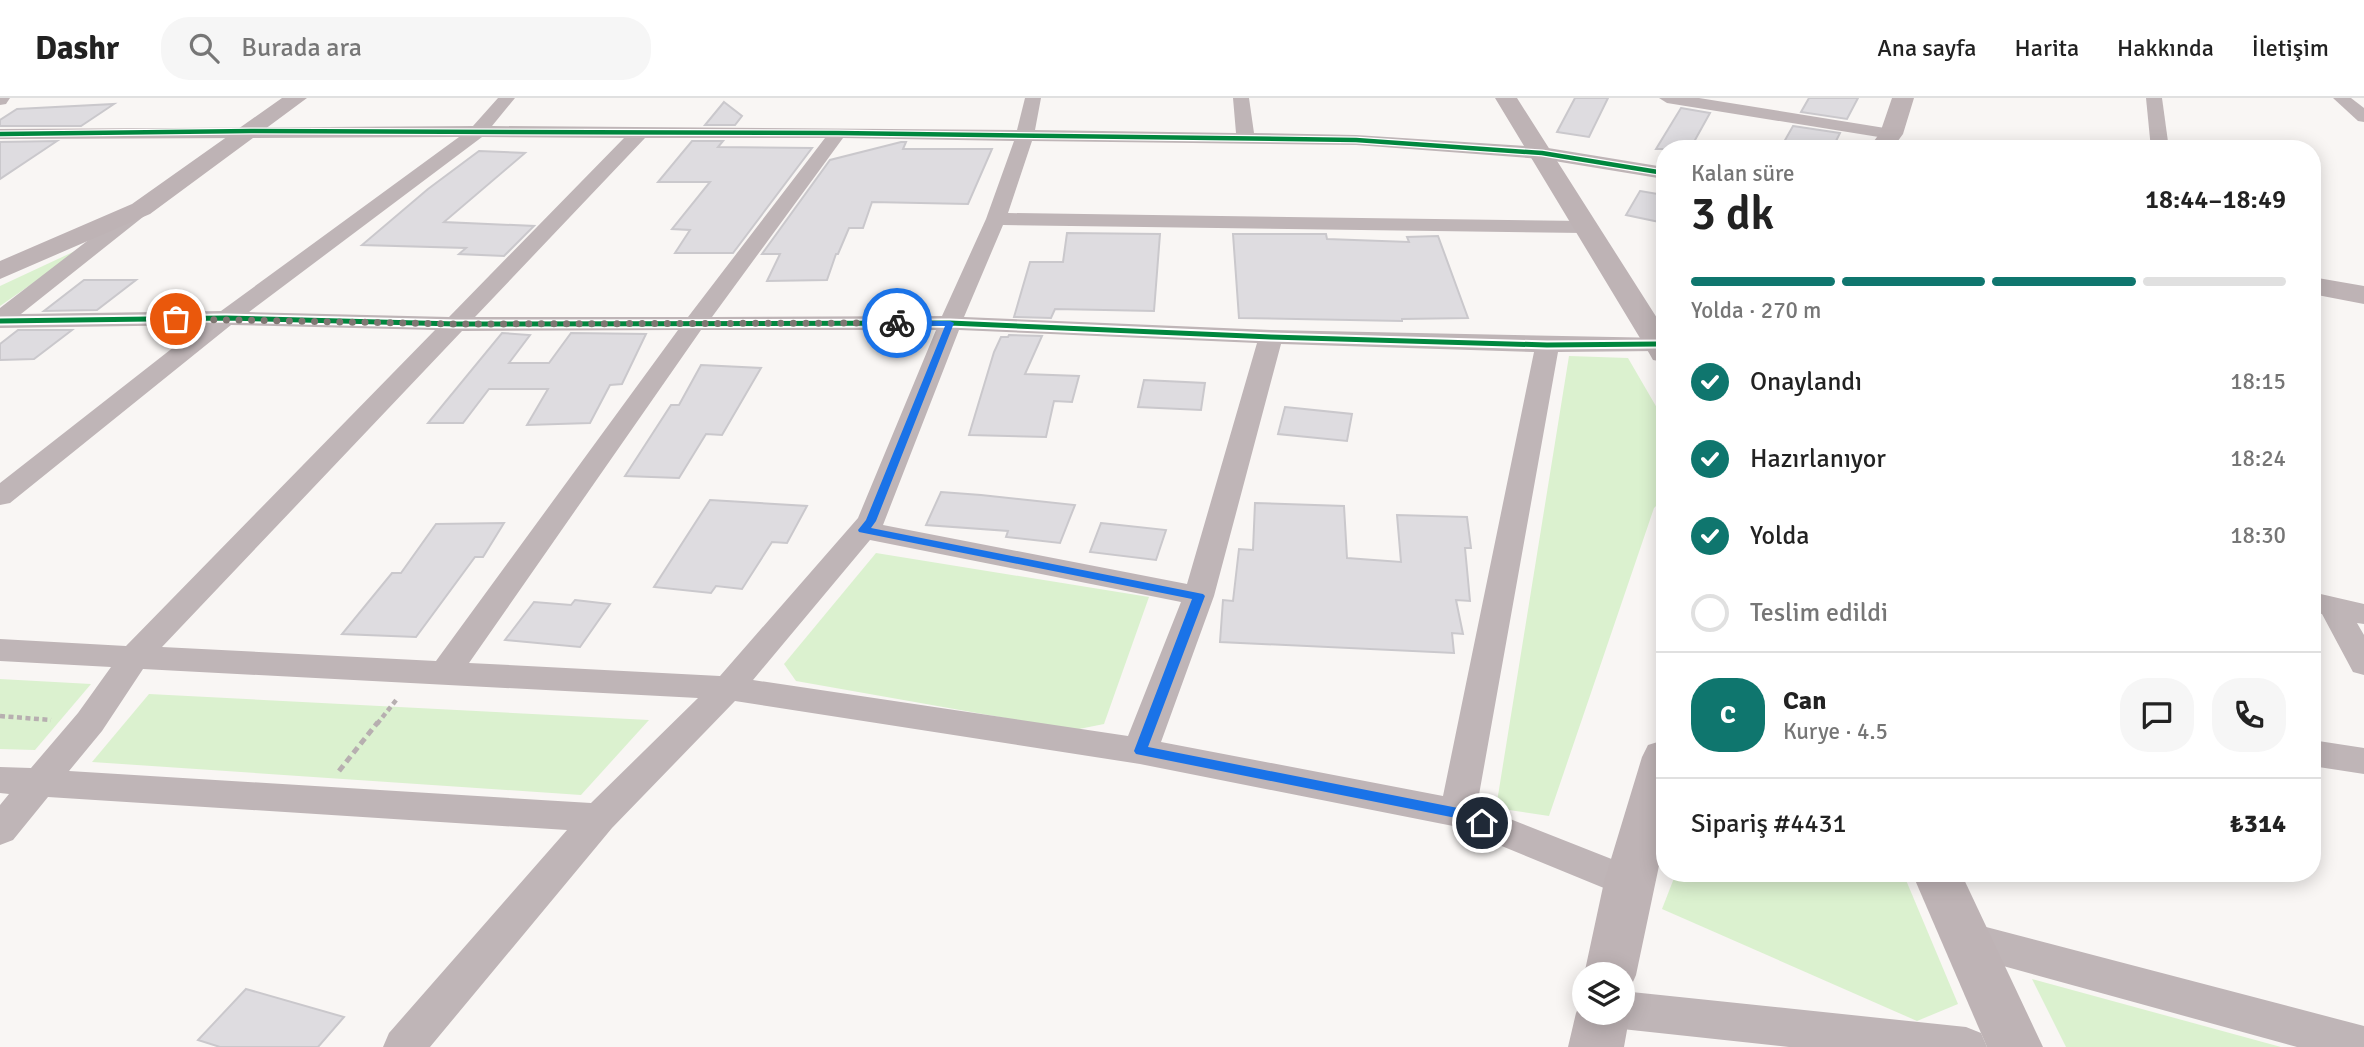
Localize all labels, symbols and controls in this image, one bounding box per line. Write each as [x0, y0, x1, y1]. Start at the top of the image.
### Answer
search box [161, 17, 651, 80]
text: Dashr [35, 28, 119, 69]
icon: search [185, 29, 223, 67]
text: Burada ara [241, 32, 362, 64]
text: Ana sayfa [1877, 33, 1977, 63]
text: Harita [2015, 33, 2079, 63]
text: Hakkında [2117, 33, 2214, 63]
text: İletişim [2252, 33, 2329, 63]
text: Kalan süre [1691, 159, 1795, 188]
text: 18:44–18:49 [2145, 184, 2286, 216]
text: 3 dk [1691, 186, 1774, 242]
courier [862, 288, 932, 358]
pin [146, 289, 206, 349]
text: Yolda · 270 m [1691, 296, 1821, 325]
icon: bag [157, 300, 195, 338]
icon: bike [878, 304, 916, 342]
icon: check [1691, 363, 1729, 401]
text: Onaylandı [1750, 366, 1862, 398]
text: 18:15 [2230, 367, 2286, 396]
icon: check [1691, 440, 1729, 478]
text: Hazırlanıyor [1750, 443, 1886, 475]
text: 18:24 [2230, 444, 2286, 473]
icon: check [1691, 517, 1729, 555]
text: Yolda [1750, 520, 1810, 552]
text: 18:30 [2230, 521, 2286, 550]
text: Teslim edildi [1750, 597, 1888, 629]
button: chat [2120, 678, 2194, 752]
button: phone [2212, 678, 2286, 752]
text: Can [1783, 685, 1826, 717]
text: C [1720, 699, 1736, 731]
text: Kurye · 4.5 [1783, 717, 1888, 746]
pin [1452, 793, 1512, 853]
icon: home [1463, 804, 1501, 842]
text: Sipariş #4431 [1691, 808, 1847, 840]
text: ₺314 [2230, 808, 2286, 840]
map controls [1572, 962, 1635, 1025]
button: layers [1572, 962, 1635, 1025]

